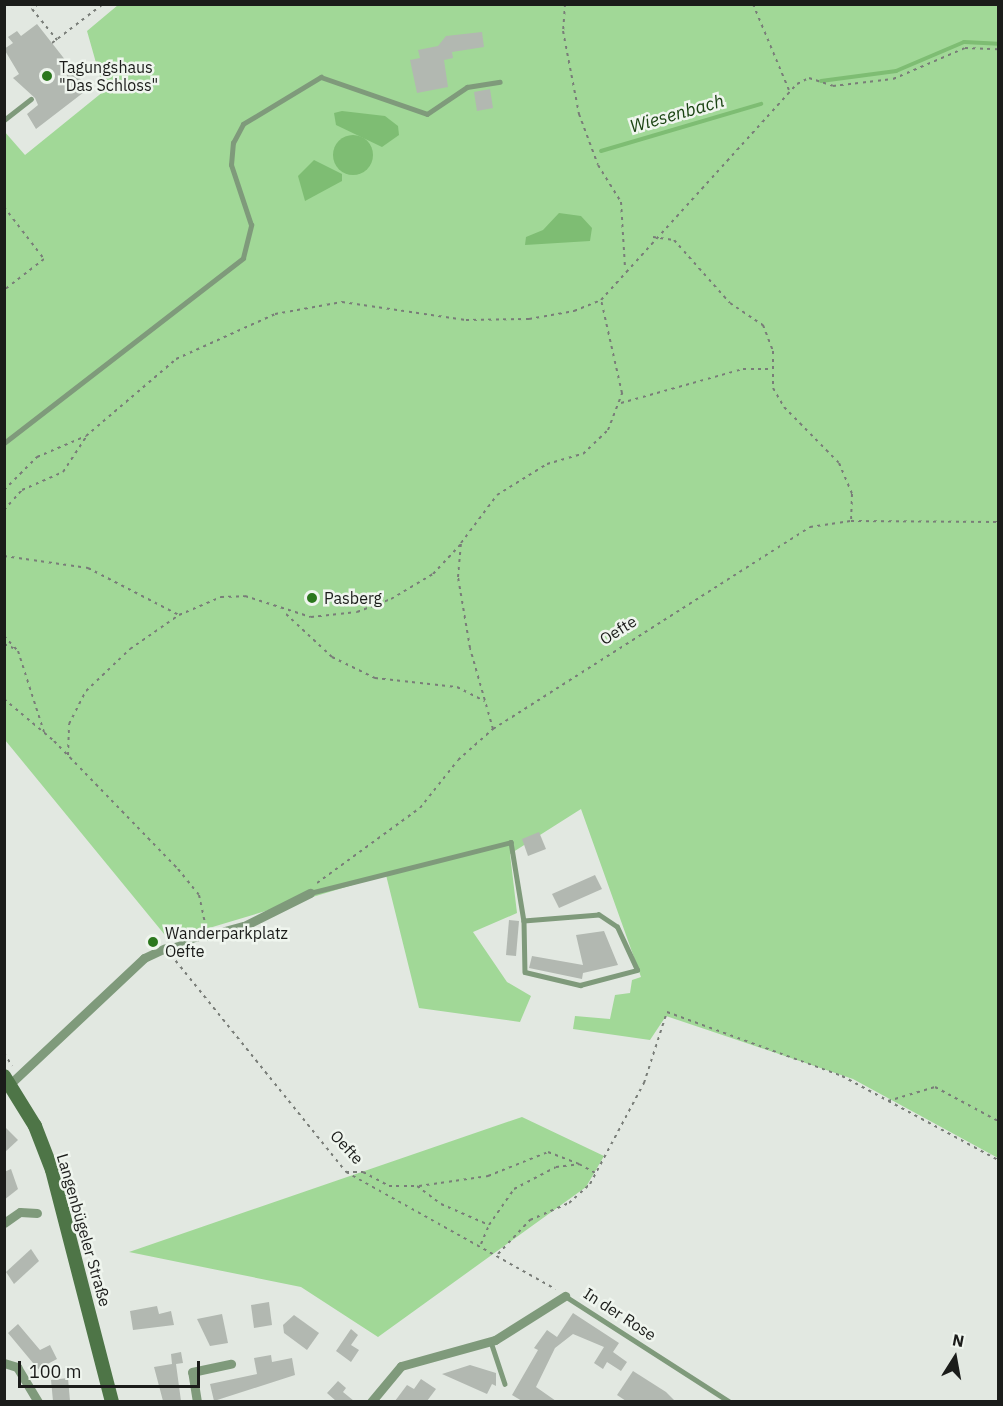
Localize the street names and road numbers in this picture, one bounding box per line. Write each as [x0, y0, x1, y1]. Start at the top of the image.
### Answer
street label: Oefte [596, 611, 640, 649]
street label: Oefte [326, 1126, 368, 1168]
street label: Langenbügeler Straße [53, 1151, 115, 1309]
street label: In der Rose [580, 1283, 660, 1345]

